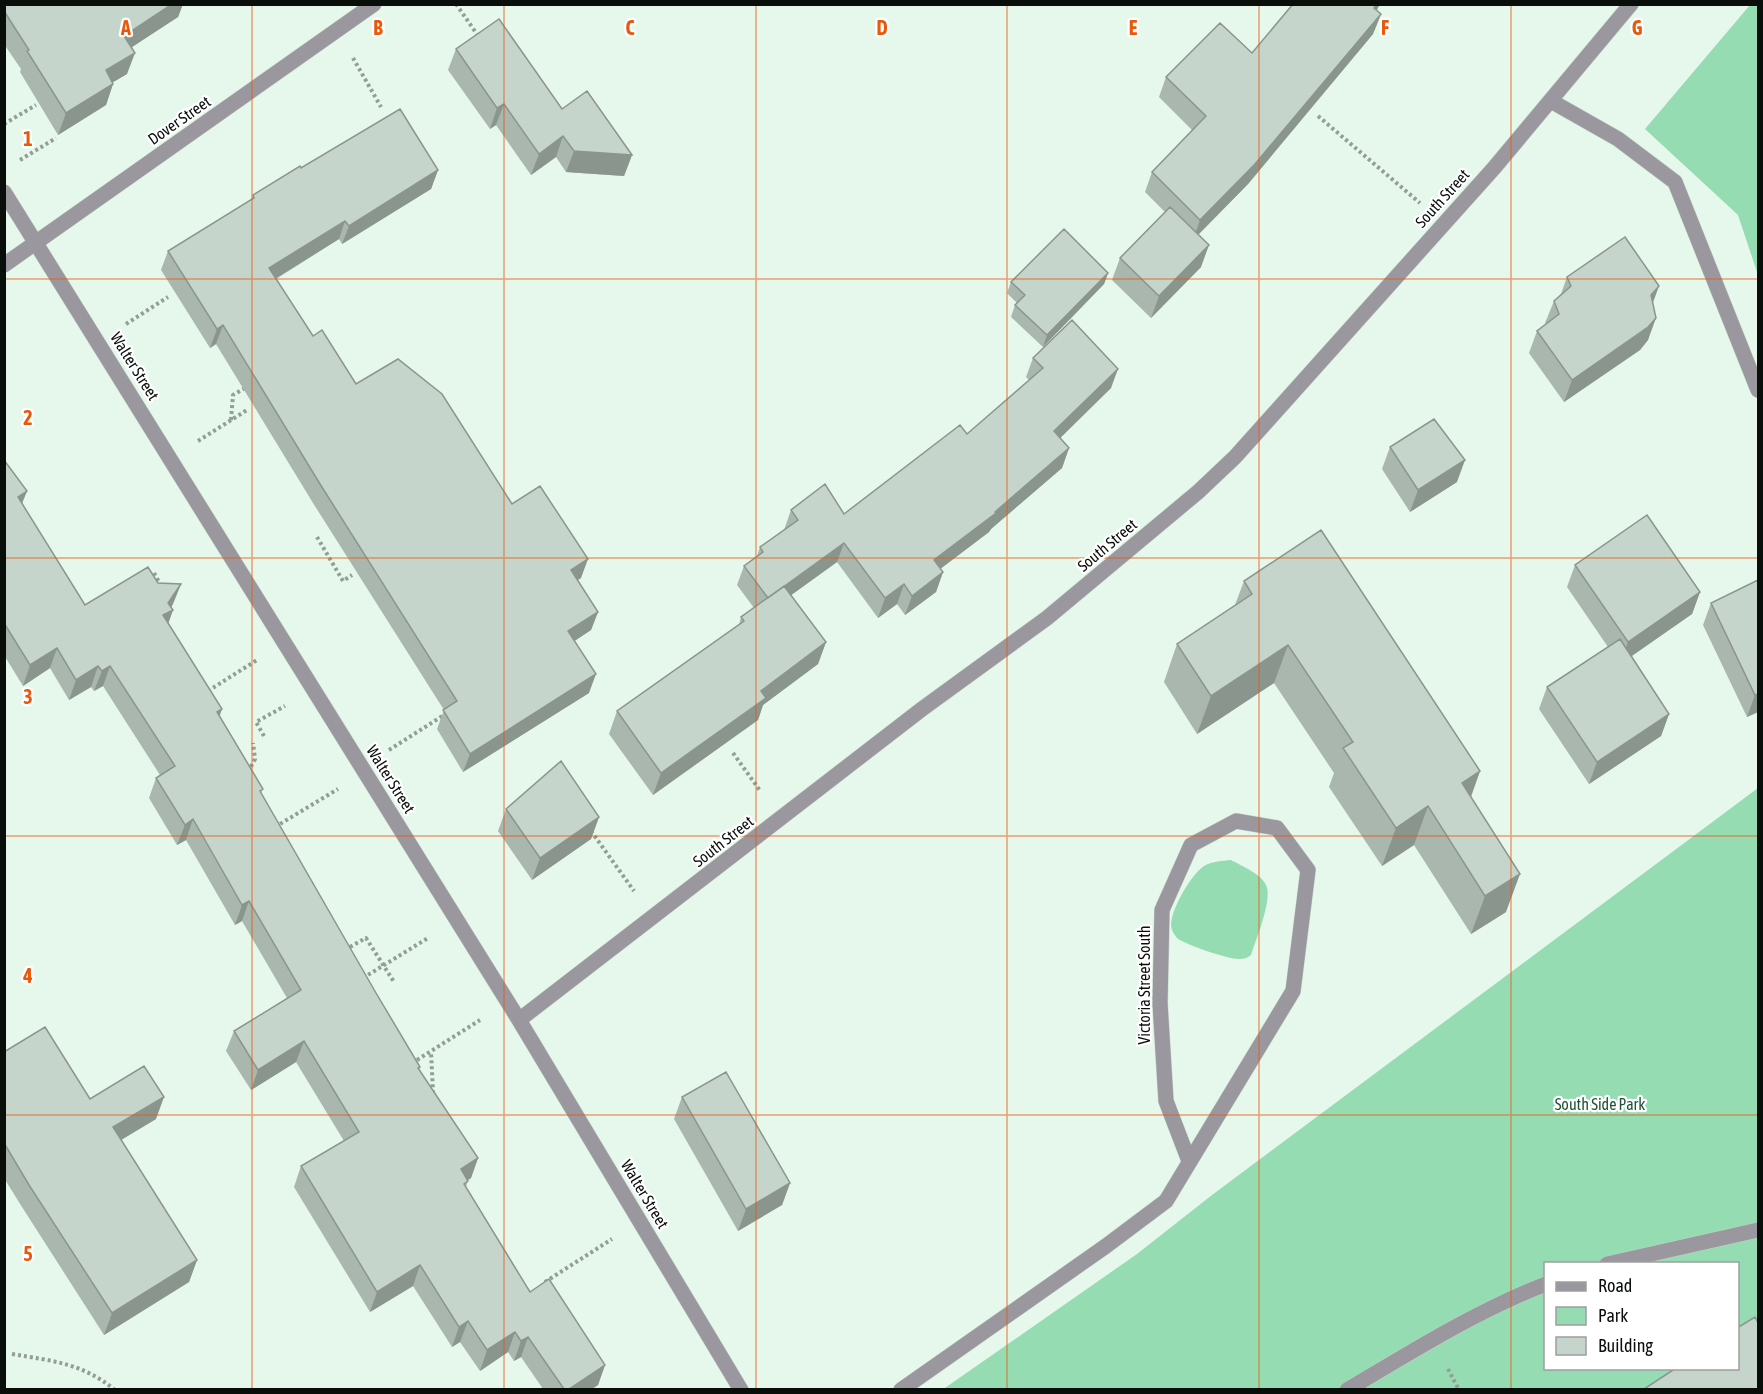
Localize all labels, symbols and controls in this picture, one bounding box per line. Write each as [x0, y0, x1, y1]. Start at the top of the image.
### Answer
text: A [120, 16, 131, 39]
text: B [373, 16, 383, 39]
text: C [626, 16, 635, 39]
text: D [876, 16, 888, 39]
text: E [1129, 16, 1138, 39]
text: F [1381, 16, 1389, 39]
text: G [1632, 16, 1643, 39]
street label: Dover Street [144, 92, 214, 148]
text: 1 [23, 127, 33, 150]
street label: South Street [1411, 165, 1473, 231]
street label: Walter Street [107, 329, 163, 404]
text: 2 [23, 406, 33, 429]
street label: South Street [1074, 515, 1141, 575]
text: 3 [23, 685, 33, 708]
street label: Walter Street [363, 742, 419, 817]
street label: South Street [689, 812, 757, 870]
street label: Victoria Street South [1135, 925, 1153, 1045]
text: 4 [22, 964, 33, 987]
park label: South Side Park [1555, 1095, 1645, 1113]
street label: Walter Street [618, 1157, 673, 1232]
text: 5 [23, 1242, 33, 1265]
legend [1544, 1262, 1739, 1370]
text: Road [1598, 1275, 1632, 1296]
text: Park [1598, 1305, 1628, 1326]
text: Building [1598, 1335, 1653, 1356]

